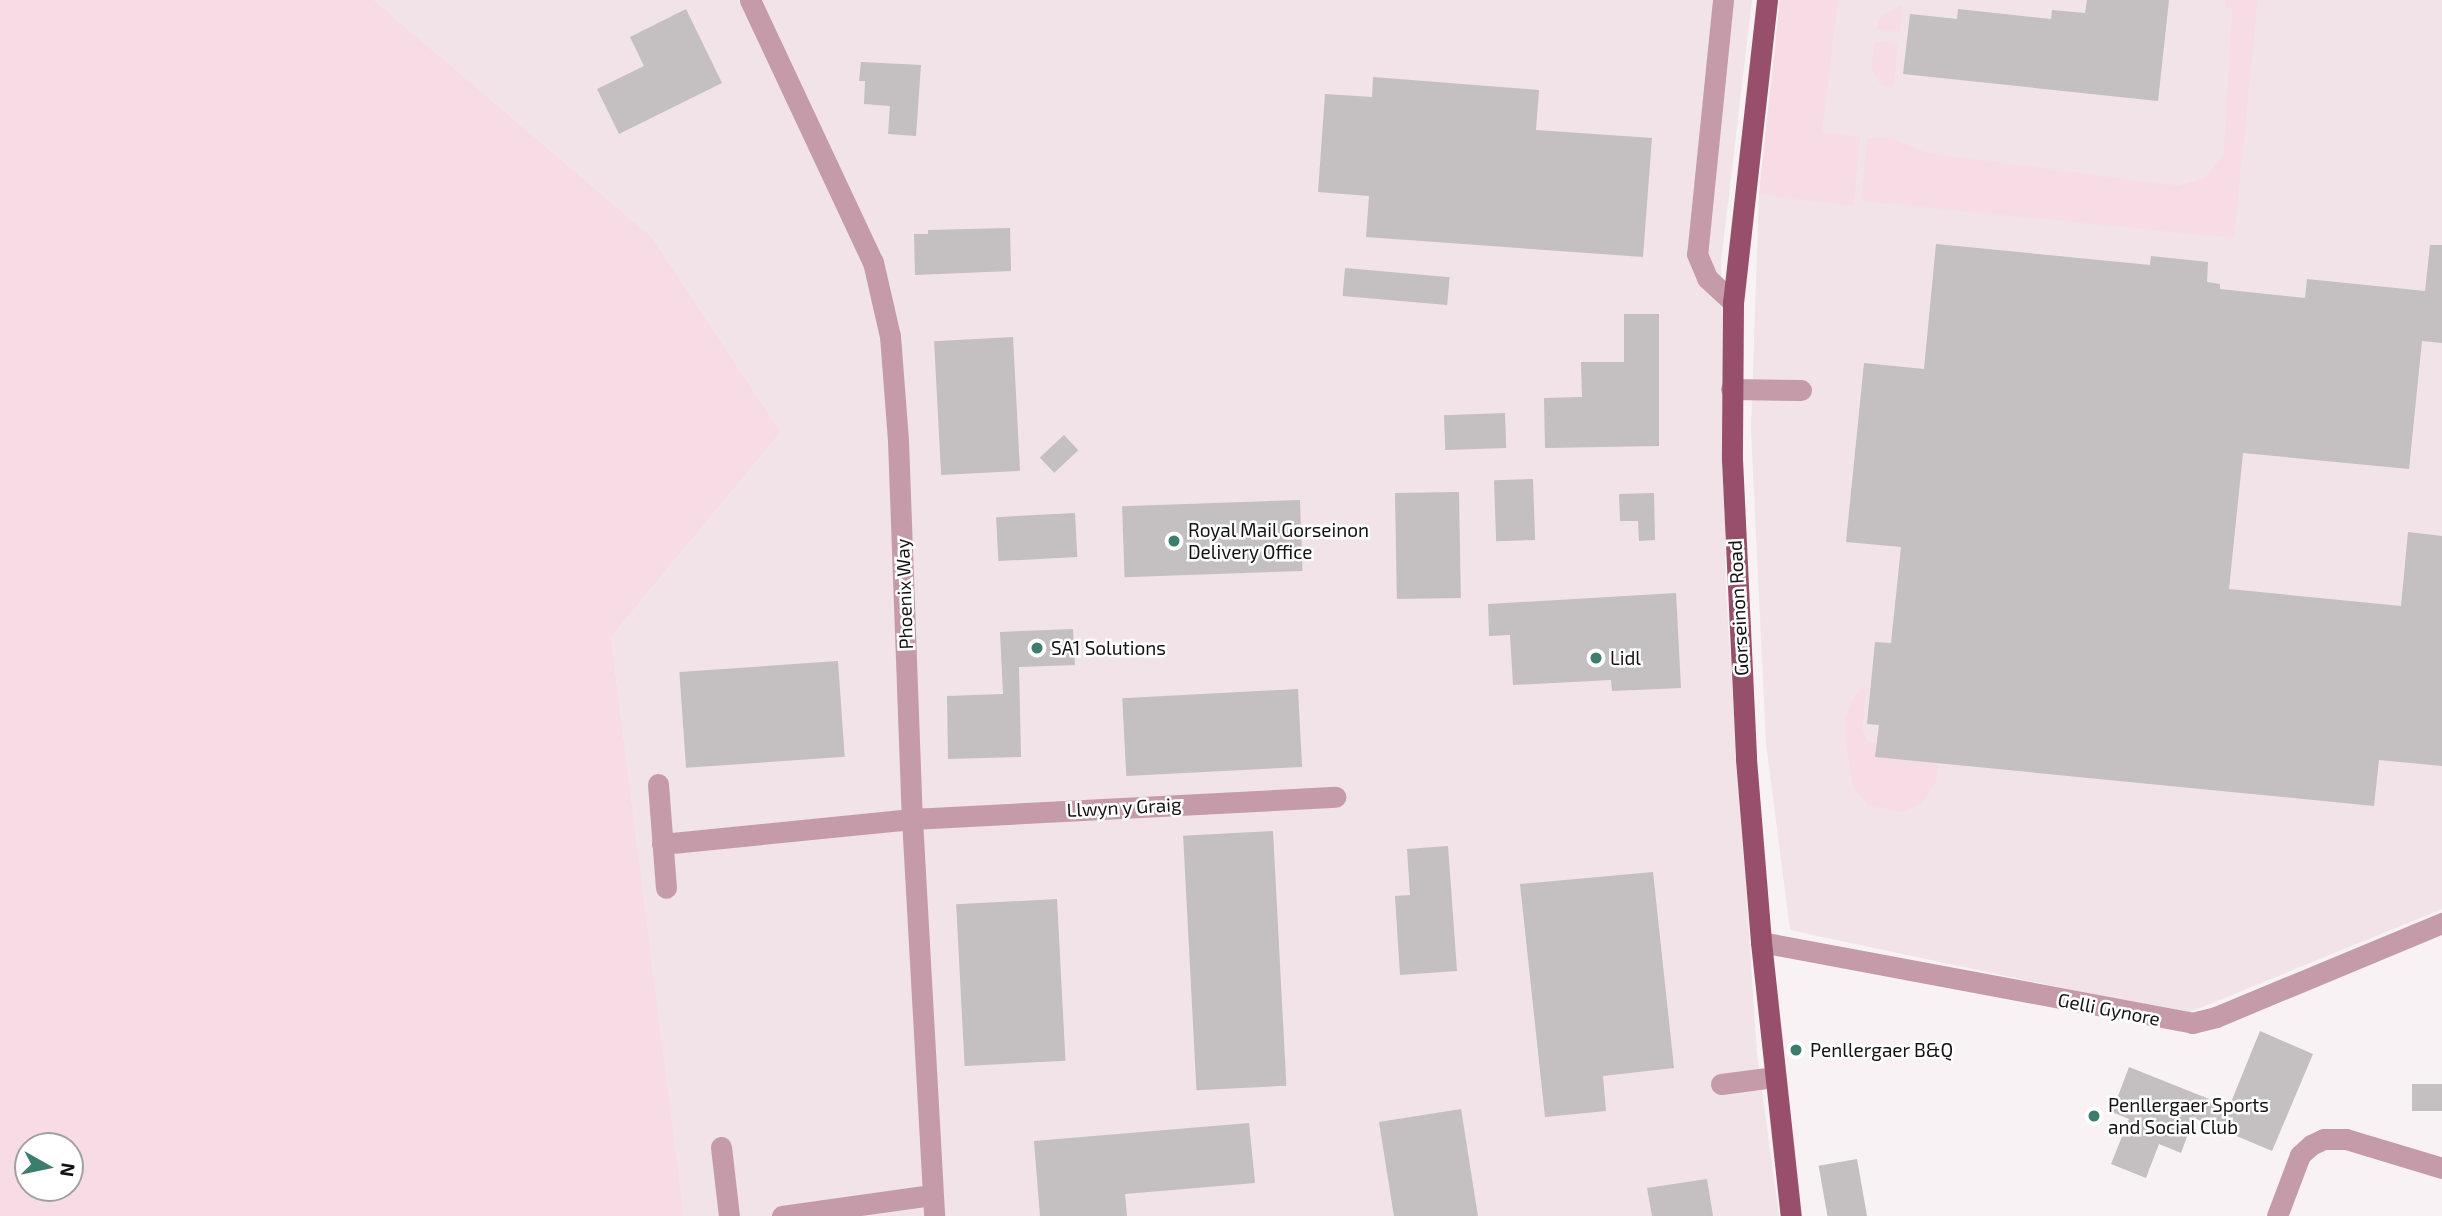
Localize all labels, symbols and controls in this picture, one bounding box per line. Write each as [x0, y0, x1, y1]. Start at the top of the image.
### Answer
place label: Royal Mail Gorseinon Delivery Office [1188, 519, 1370, 563]
marker: Royal Mail Gorseinon Delivery Office [1166, 533, 1182, 549]
street label: Phoenix Way [891, 538, 917, 650]
street label: Gorseinon Road [1723, 540, 1753, 676]
place label: SA1 Solutions [1051, 637, 1166, 659]
marker: SA1 Solutions [1029, 640, 1045, 656]
place label: Lidl [1610, 647, 1641, 669]
marker: Lidl [1588, 650, 1604, 666]
street label: Llwyn y Graig [1066, 793, 1182, 821]
street label: Gelli Gynore [2056, 988, 2162, 1030]
place label: Penllergaer B&Q [1810, 1039, 1954, 1061]
marker: Penllergaer B&Q [1788, 1042, 1804, 1058]
place label: Penllergaer Sports and Social Club [2108, 1094, 2269, 1138]
marker: Penllergaer Sports and Social Club [2086, 1108, 2102, 1124]
north arrow [14, 1132, 84, 1202]
text: N [56, 1161, 81, 1179]

